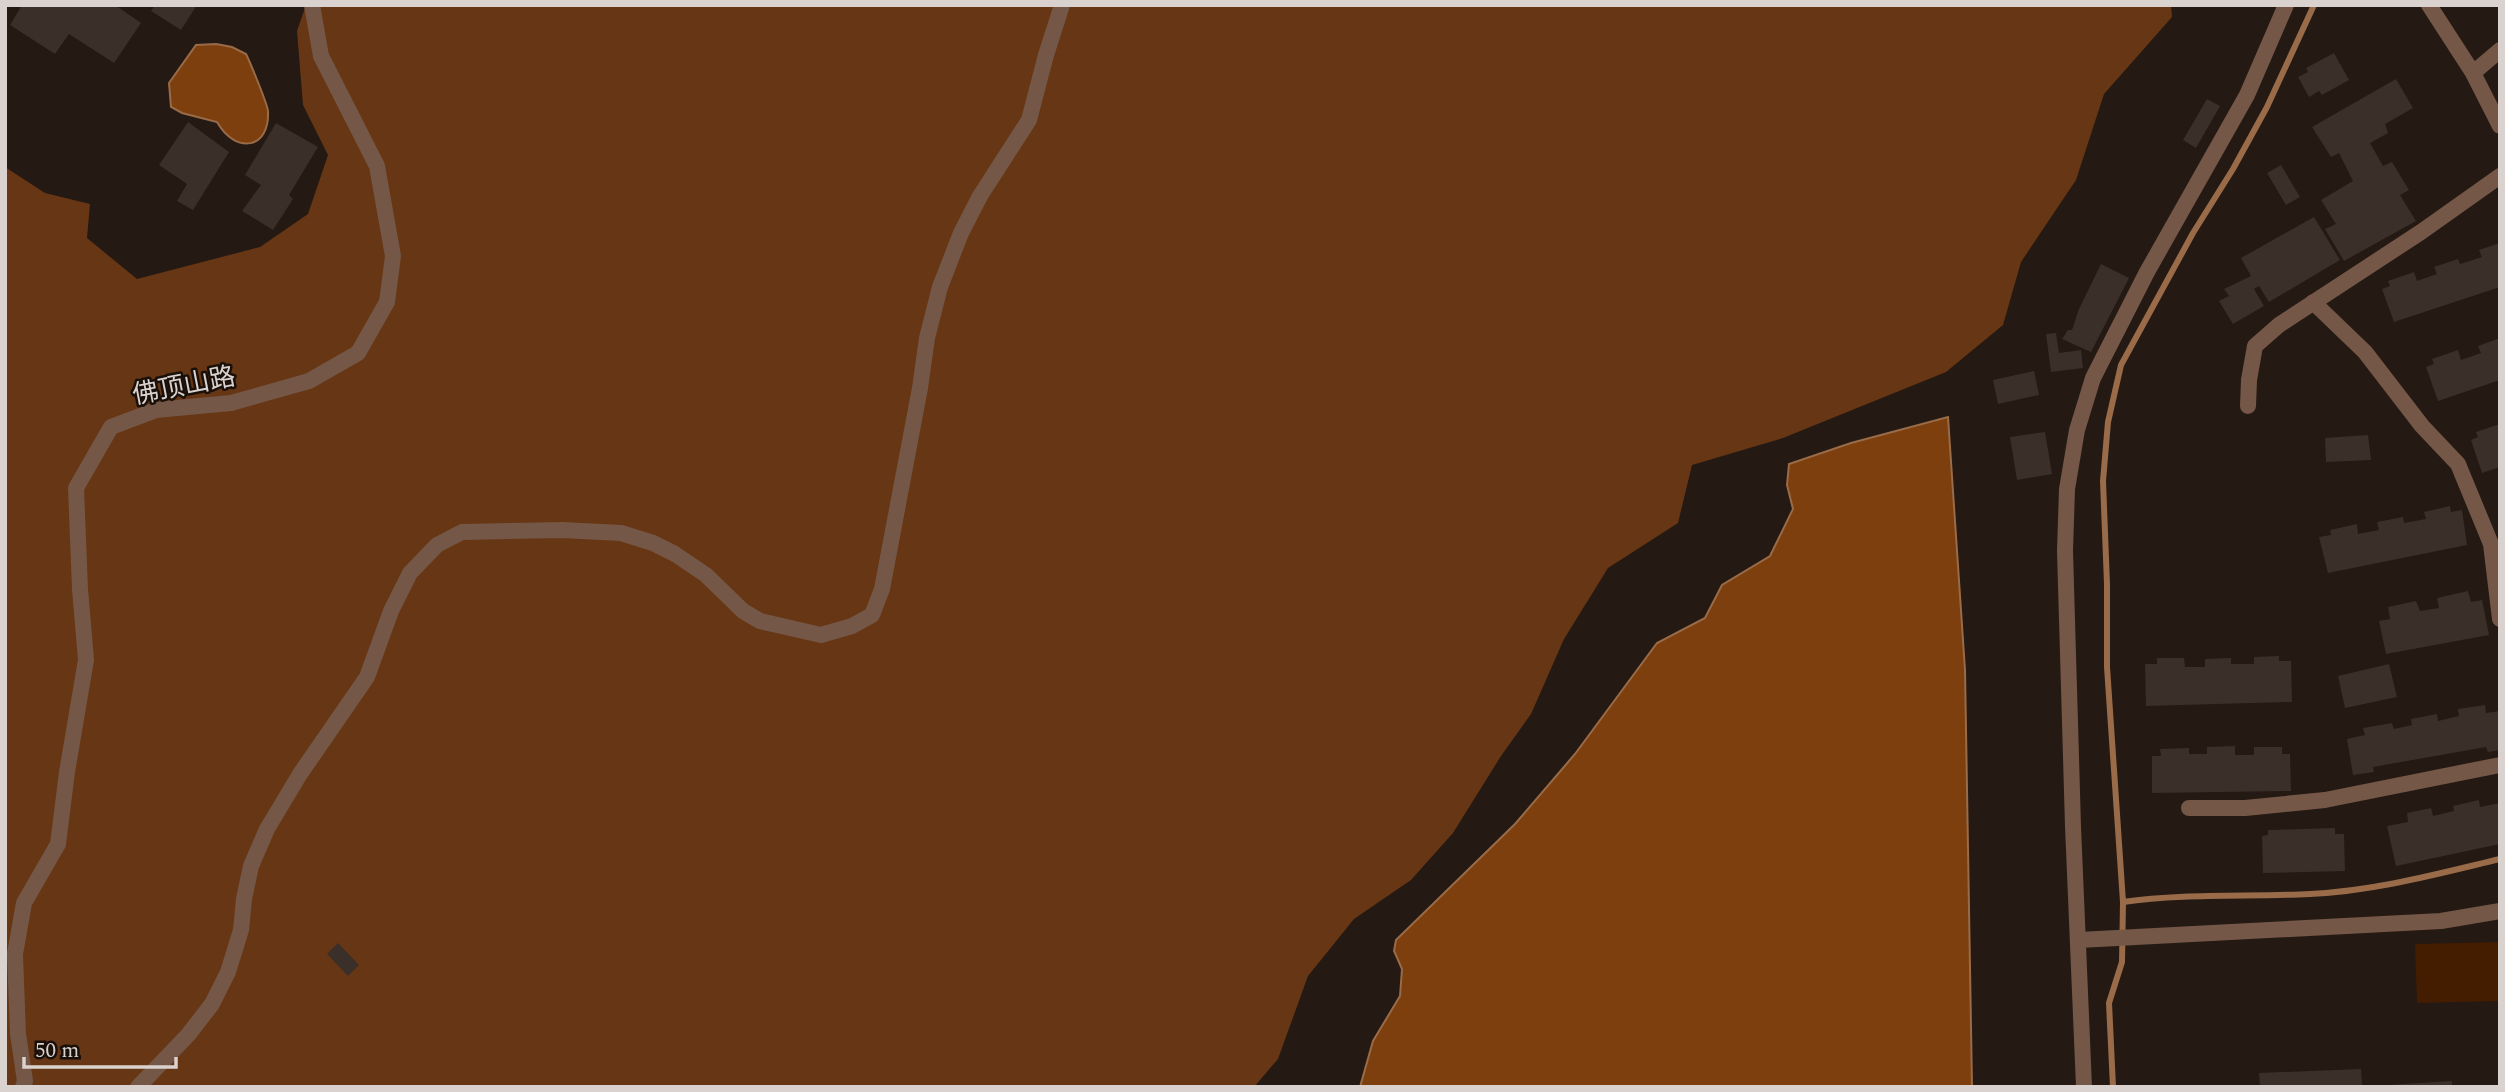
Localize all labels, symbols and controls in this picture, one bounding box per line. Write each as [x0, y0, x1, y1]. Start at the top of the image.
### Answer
street label: 佛顶山路 [129, 356, 239, 416]
scale bar [24, 1026, 177, 1070]
text: 50 m [35, 1035, 79, 1067]

